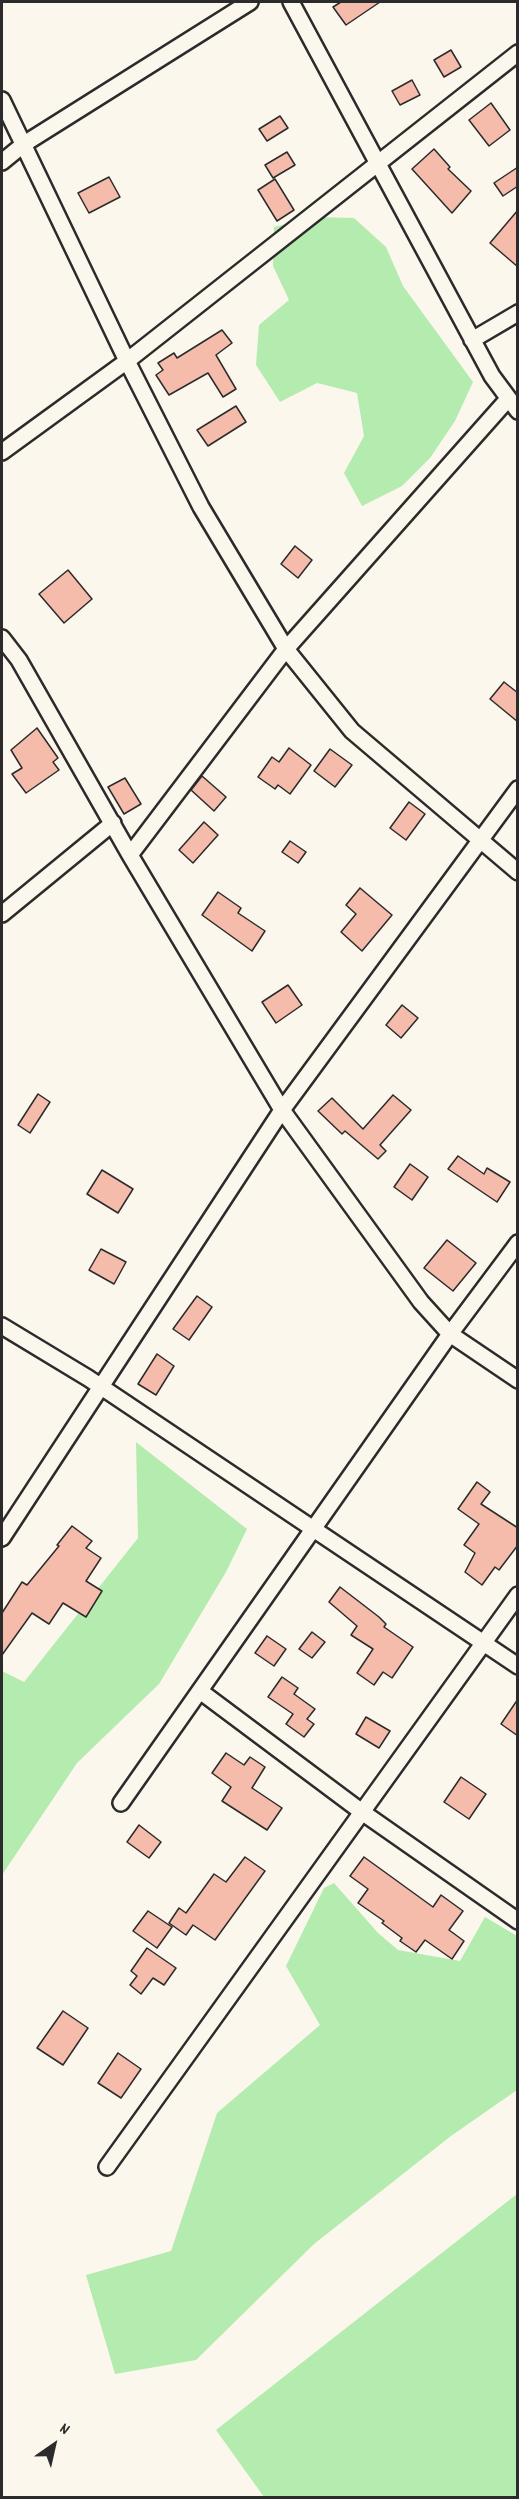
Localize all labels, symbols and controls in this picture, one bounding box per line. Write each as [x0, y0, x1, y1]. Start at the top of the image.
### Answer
north arrow [24, 2415, 84, 2475]
text: N [55, 2418, 74, 2441]

